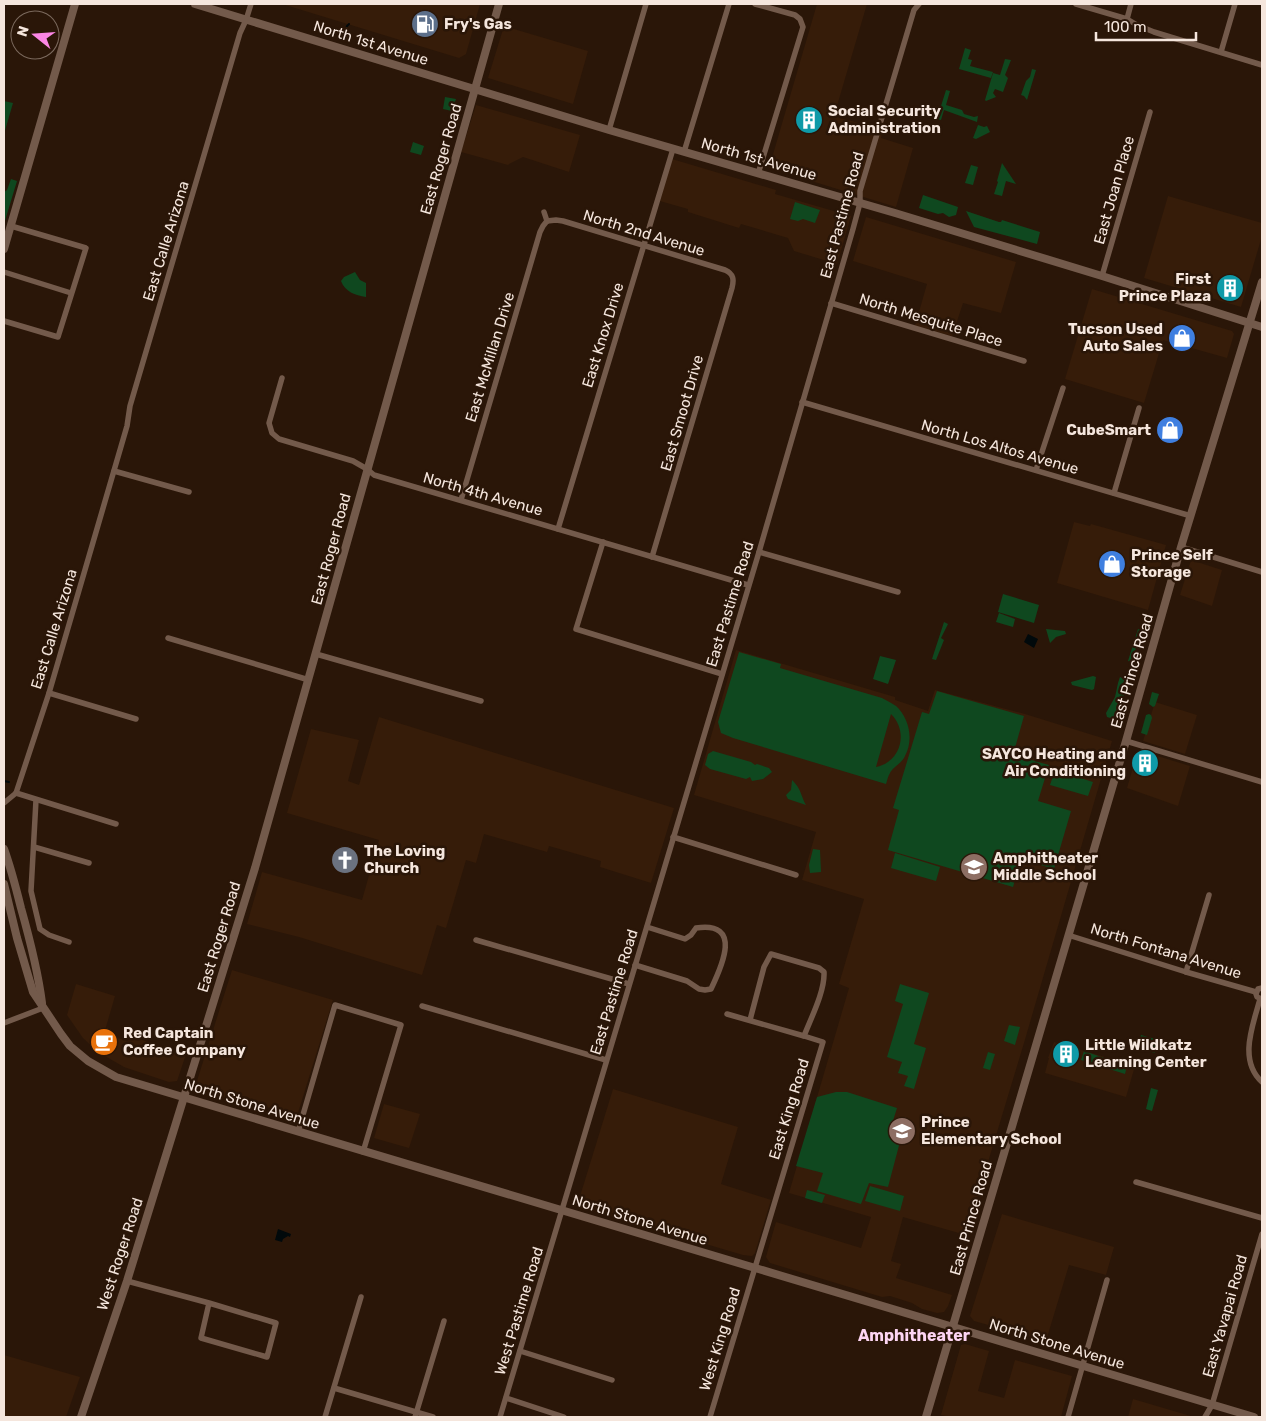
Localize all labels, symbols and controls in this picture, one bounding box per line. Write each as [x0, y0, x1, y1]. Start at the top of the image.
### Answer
fuel station icon: Fry's Gas [410, 9, 440, 39]
north arrow [10, 10, 60, 60]
scale bar [1096, 10, 1196, 42]
place label: Fry's Gas [444, 15, 512, 33]
street label: North 1st Avenue [311, 17, 431, 69]
text: 100 m [1104, 18, 1146, 36]
text: N [13, 24, 33, 39]
street label: East Roger Road [417, 101, 465, 217]
place label: Social Security Administration [828, 102, 941, 137]
building icon: Social Security Administration [794, 105, 824, 135]
street label: North 1st Avenue [699, 134, 819, 184]
street label: East Joan Place [1090, 134, 1138, 246]
street label: East Pastime Road [816, 150, 868, 280]
street label: East Calle Arizona [139, 179, 193, 303]
street label: North 2nd Avenue [581, 206, 707, 260]
place label: First Prince Plaza [1119, 270, 1211, 305]
building icon: First Prince Plaza [1215, 273, 1245, 303]
street label: East Knox Drive [578, 280, 628, 390]
street label: East McMillan Drive [462, 290, 518, 424]
street label: North Mesquite Place [857, 290, 1005, 350]
place label: Tucson Used Auto Sales [1068, 320, 1163, 355]
shop icon: Tucson Used Auto Sales [1167, 323, 1197, 353]
street label: East Smoot Drive [657, 353, 707, 473]
shop icon: CubeSmart [1155, 415, 1185, 445]
street label: North Los Altos Avenue [919, 416, 1081, 478]
place label: CubeSmart [1066, 421, 1151, 439]
street label: North 4th Avenue [421, 468, 545, 520]
street label: East Roger Road [307, 491, 355, 607]
street label: East Pastime Road [702, 539, 758, 669]
place label: Prince Self Storage [1131, 546, 1213, 581]
shop icon: Prince Self Storage [1097, 549, 1127, 579]
street label: East Calle Arizona [27, 567, 81, 691]
street label: East Prince Road [1107, 612, 1157, 730]
place label: SAYCO Heating and Air Conditioning [982, 745, 1126, 780]
building icon: SAYCO Heating and Air Conditioning [1130, 748, 1160, 778]
place label: The Loving Church [364, 842, 445, 877]
church icon: The Loving Church [330, 845, 360, 875]
place label: Amphitheater Middle School [993, 849, 1098, 884]
school or university icon: Amphitheater Middle School [959, 852, 989, 882]
street label: East Roger Road [194, 879, 244, 995]
street label: North Fontana Avenue [1088, 919, 1244, 983]
street label: East Pastime Road [586, 927, 642, 1057]
place label: Red Captain Coffee Company [123, 1024, 246, 1059]
cafe icon: Red Captain Coffee Company [89, 1027, 119, 1057]
place label: Little Wildkatz Learning Center [1085, 1036, 1207, 1071]
building icon: Little Wildkatz Learning Center [1051, 1039, 1081, 1069]
street label: East King Road [765, 1056, 813, 1162]
street label: North Stone Avenue [182, 1075, 322, 1133]
place label: Prince Elementary School [921, 1113, 1062, 1148]
school or university icon: Prince Elementary School [887, 1116, 917, 1146]
street label: East Prince Road [946, 1159, 996, 1277]
street label: North Stone Avenue [570, 1191, 710, 1249]
street label: West Roger Road [93, 1195, 147, 1313]
street label: West Pastime Road [491, 1245, 547, 1377]
street label: East Yavapai Road [1199, 1253, 1251, 1379]
street label: West King Road [696, 1285, 744, 1393]
street label: North Stone Avenue [987, 1315, 1127, 1373]
district label: Amphitheater [858, 1326, 971, 1345]

